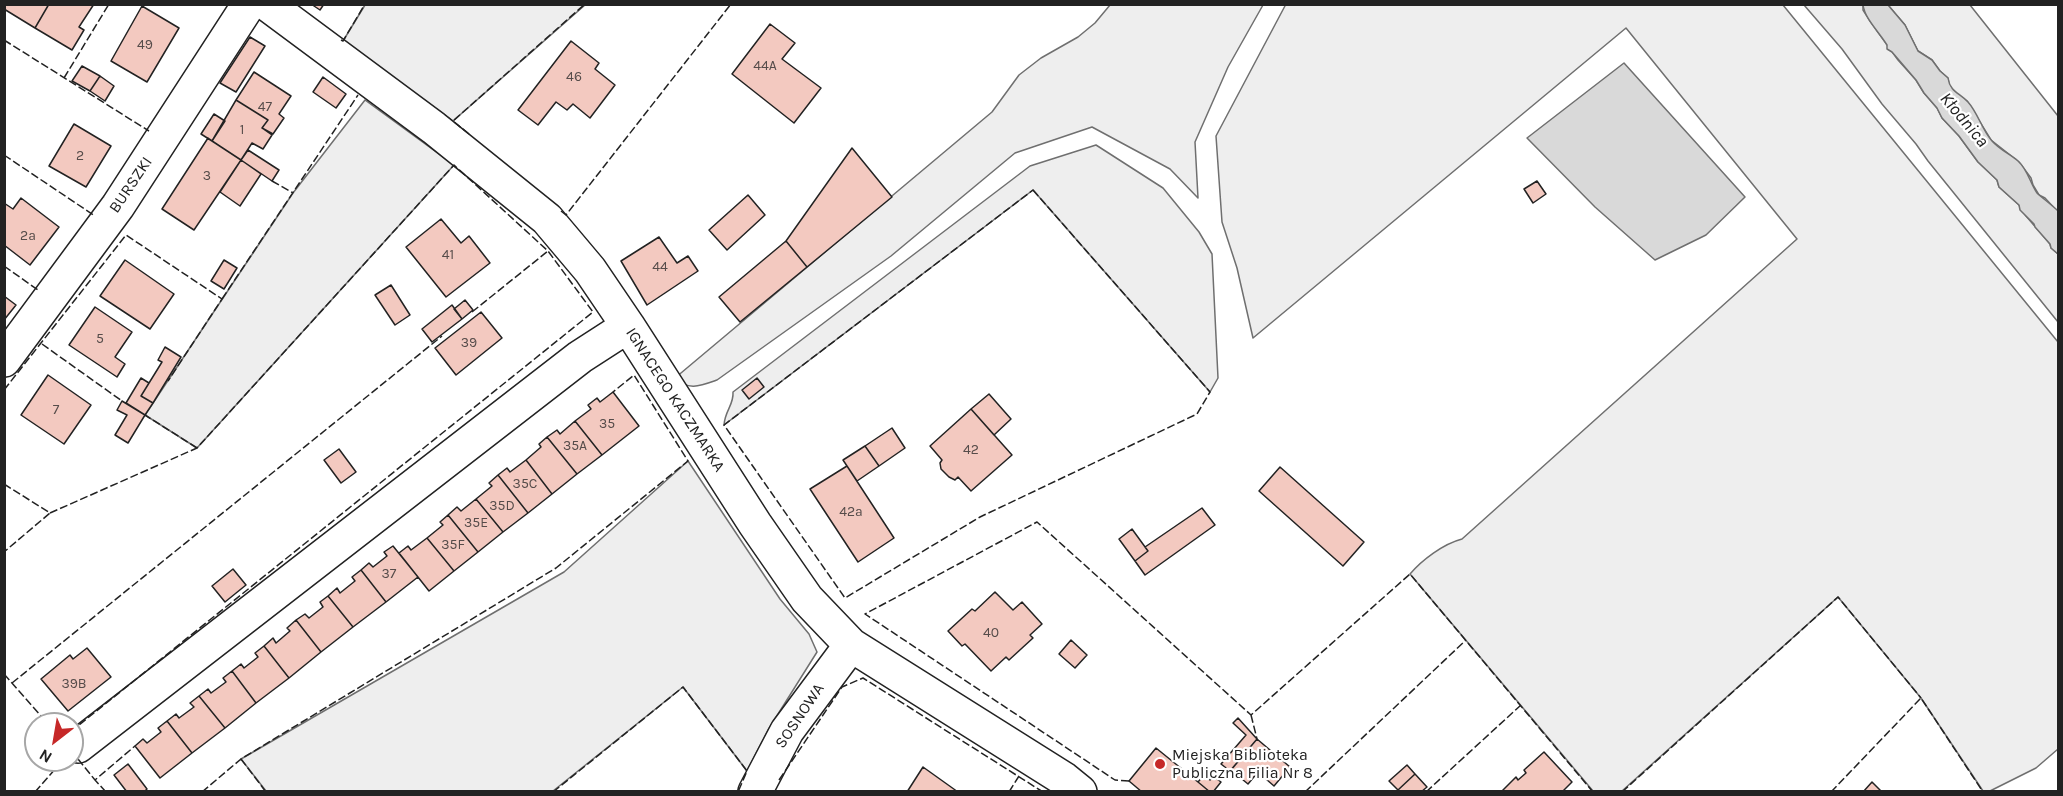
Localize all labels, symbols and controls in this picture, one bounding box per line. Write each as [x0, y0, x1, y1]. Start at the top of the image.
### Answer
house number: 49 [137, 37, 153, 53]
house number: 44A [753, 58, 777, 74]
house number: 46 [566, 69, 582, 85]
water label: Kłodnica [1935, 88, 1993, 152]
house number: 47 [258, 99, 272, 115]
house number: 1 [240, 122, 244, 138]
house number: 2 [76, 148, 84, 164]
street label: BURSZKI [105, 153, 157, 217]
house number: 3 [203, 168, 211, 184]
house number: 2a [20, 228, 36, 244]
house number: 41 [442, 247, 454, 263]
house number: 44 [652, 259, 668, 275]
street label: IGNACEGO KACZMARKA [621, 324, 729, 476]
house number: 5 [96, 331, 104, 347]
house number: 39 [461, 335, 477, 351]
house number: 7 [53, 402, 59, 418]
house number: 35 [599, 416, 615, 432]
house number: 35A [563, 438, 587, 454]
house number: 42 [963, 442, 979, 458]
house number: 35C [513, 476, 537, 492]
house number: 35D [489, 498, 515, 514]
house number: 42a [839, 504, 863, 520]
house number: 35E [464, 515, 488, 531]
house number: 35F [441, 537, 465, 553]
house number: 37 [382, 566, 396, 582]
house number: 40 [983, 625, 999, 641]
house number: 39B [61, 676, 87, 692]
street label: SOSNOWA [771, 680, 829, 752]
north arrow [24, 712, 84, 772]
text: N [36, 745, 55, 767]
place label: Miejska Biblioteka Publiczna Filia Nr 8 [1172, 745, 1313, 783]
marker: Miejska Biblioteka Publiczna Filia Nr 8 [1153, 757, 1167, 771]

